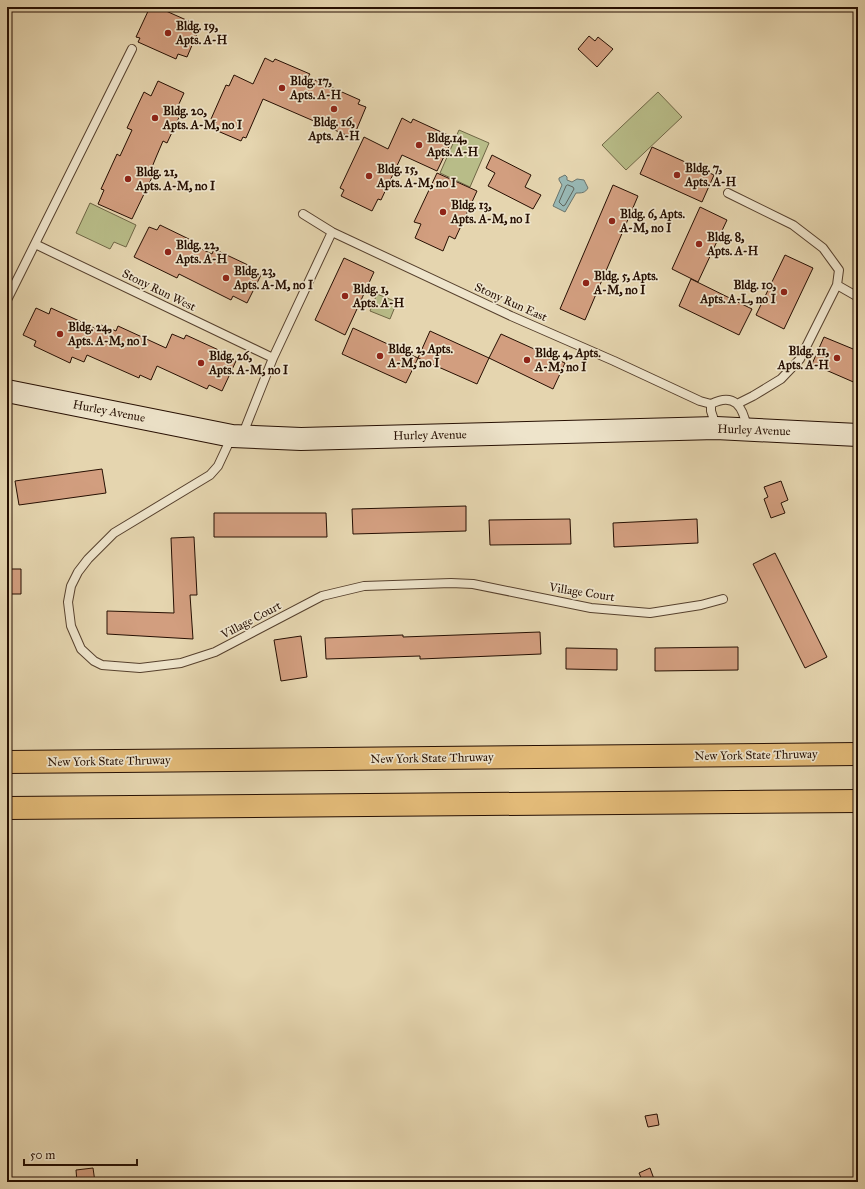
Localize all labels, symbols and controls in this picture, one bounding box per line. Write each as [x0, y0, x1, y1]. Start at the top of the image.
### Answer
place label: Bldg. 19, Apts. A-H [175, 19, 228, 48]
marker: Bldg. 19, Apts. A-H [163, 28, 173, 38]
place label: Bldg. 17, Apts. A-H [289, 74, 342, 103]
marker: Bldg. 17, Apts. A-H [277, 83, 287, 93]
place label: Bldg. 20, Apts. A-M, no I [162, 104, 243, 133]
marker: Bldg. 16, Apts. A-H [329, 104, 339, 114]
marker: Bldg. 20, Apts. A-M, no I [150, 113, 160, 123]
place label: Bldg. 16, Apts. A-H [307, 115, 360, 144]
place label: Bldg.14, Apts. A-H [426, 131, 479, 160]
marker: Bldg.14, Apts. A-H [414, 140, 424, 150]
place label: Bldg. 7, Apts. A-H [684, 161, 737, 190]
place label: Bldg. 15, Apts. A-M, no I [376, 162, 457, 191]
place label: Bldg. 21, Apts. A-M, no I [135, 165, 216, 194]
marker: Bldg. 7, Apts. A-H [672, 170, 682, 180]
marker: Bldg. 15, Apts. A-M, no I [364, 171, 374, 181]
marker: Bldg. 21, Apts. A-M, no I [123, 174, 133, 184]
place label: Bldg. 13, Apts. A-M, no I [450, 198, 531, 227]
marker: Bldg. 13, Apts. A-M, no I [438, 207, 448, 217]
place label: Bldg. 6, Apts. A-M, no I [619, 207, 685, 235]
marker: Bldg. 6, Apts. A-M, no I [607, 216, 617, 226]
place label: Bldg. 8, Apts. A-H [706, 230, 759, 259]
place label: Bldg. 22, Apts. A-H [175, 238, 228, 267]
marker: Bldg. 8, Apts. A-H [694, 239, 704, 249]
marker: Bldg. 22, Apts. A-H [163, 247, 173, 257]
place label: Bldg. 23, Apts. A-M, no I [233, 264, 314, 293]
street label: Stony Run West [120, 266, 199, 314]
place label: Bldg. 5, Apts. A-M, no I [593, 269, 659, 297]
marker: Bldg. 23, Apts. A-M, no I [221, 273, 231, 283]
marker: Bldg. 5, Apts. A-M, no I [581, 278, 591, 288]
place label: Bldg. 10, Apts. A-L, no I [699, 278, 777, 307]
street label: Stony Run East [473, 280, 550, 325]
place label: Bldg. 1, Apts. A-H [352, 282, 405, 311]
marker: Bldg. 10, Apts. A-L, no I [779, 287, 789, 297]
marker: Bldg. 1, Apts. A-H [340, 291, 350, 301]
place label: Bldg. 24, Apts. A-M, no I [67, 320, 148, 349]
marker: Bldg. 24, Apts. A-M, no I [55, 329, 65, 339]
place label: Bldg. 2, Apts. A-M, no I [387, 342, 453, 370]
place label: Bldg. 11, Apts. A-H [777, 344, 830, 373]
place label: Bldg. 4, Apts. A-M, no I [534, 346, 601, 374]
place label: Bldg. 26, Apts. A-M, no I [208, 349, 289, 378]
marker: Bldg. 2, Apts. A-M, no I [375, 351, 385, 361]
marker: Bldg. 11, Apts. A-H [832, 353, 842, 363]
marker: Bldg. 4, Apts. A-M, no I [522, 355, 532, 365]
marker: Bldg. 26, Apts. A-M, no I [196, 358, 206, 368]
street label: Hurley Avenue [72, 397, 146, 425]
street label: Hurley Avenue [717, 422, 791, 438]
street label: Hurley Avenue [393, 427, 467, 443]
street label: Village Court [547, 580, 616, 605]
street label: Village Court [218, 598, 284, 643]
street label: New York State Thruway [694, 747, 818, 763]
street label: New York State Thruway [370, 750, 494, 766]
street label: New York State Thruway [47, 753, 171, 769]
scale bar [24, 1141, 137, 1167]
text: 50 m [30, 1148, 55, 1162]

